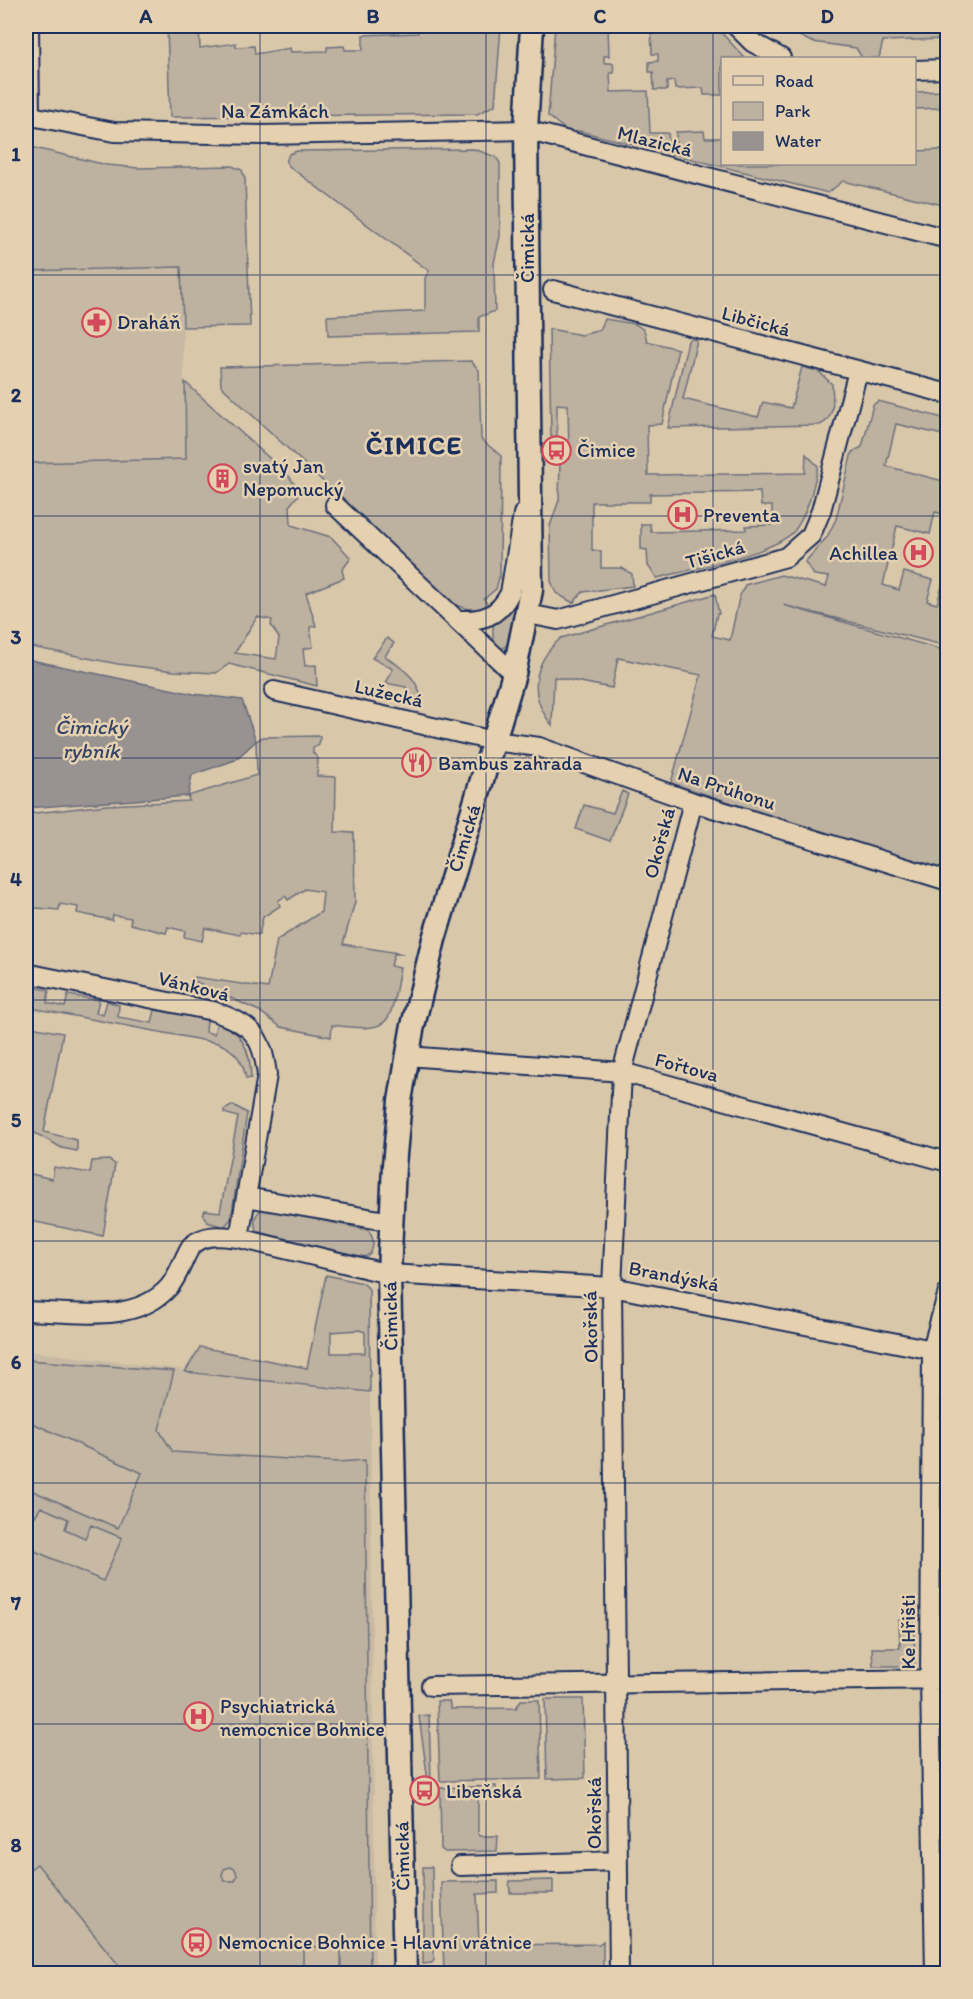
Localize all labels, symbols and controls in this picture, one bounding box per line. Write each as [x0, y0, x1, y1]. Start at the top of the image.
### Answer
text: A [139, 4, 153, 28]
text: B [367, 4, 380, 28]
text: C [594, 4, 607, 28]
text: D [820, 4, 834, 28]
legend [721, 57, 916, 165]
text: Road [775, 70, 814, 92]
street label: Na Zámkách [221, 99, 329, 123]
text: Park [775, 100, 810, 122]
street label: Mlazická [615, 120, 695, 162]
text: Water [775, 130, 821, 152]
text: 1 [11, 142, 21, 166]
street label: Čimická [515, 213, 539, 283]
street label: Libčická [719, 300, 793, 342]
pharmacy icon: Draháň [80, 306, 112, 338]
place label: Draháň [117, 310, 181, 334]
text: 2 [11, 383, 22, 407]
district label: ČIMICE [366, 429, 462, 461]
bus stop icon: Čimice [540, 434, 572, 466]
place label: Čimice [577, 438, 636, 462]
place label: svatý Jan Nepomucký [243, 454, 344, 501]
building icon: svatý Jan Nepomucký [206, 462, 238, 494]
hospital icon: Preventa [666, 499, 698, 531]
place label: Preventa [703, 503, 781, 527]
street label: Tišická [683, 534, 748, 574]
hospital icon: Achillea [903, 537, 935, 569]
place label: Achillea [829, 541, 899, 565]
text: 3 [11, 625, 22, 649]
street label: Lužecká [352, 673, 426, 713]
water label: Čimický rybník [55, 714, 129, 763]
restaurant icon: Bambus zahrada [401, 747, 433, 779]
place label: Bambus zahrada [438, 751, 582, 775]
street label: Na Průhonu [675, 761, 779, 815]
street label: Čimická [442, 801, 486, 875]
street label: Okořská [638, 804, 680, 881]
text: 4 [10, 867, 22, 891]
street label: Vánková [156, 966, 233, 1007]
street label: Fořtova [652, 1047, 722, 1087]
text: 5 [11, 1108, 22, 1132]
street label: Brandýská [627, 1255, 722, 1297]
street label: Čimická [377, 1280, 403, 1351]
street label: Okořská [577, 1290, 603, 1363]
text: 6 [11, 1350, 22, 1374]
text: 7 [10, 1591, 21, 1615]
street label: Ke Hřišti [896, 1594, 920, 1670]
place label: Psychiatrická nemocnice Bohnice [220, 1694, 385, 1741]
hospital icon: Psychiatrická nemocnice Bohnice [183, 1701, 215, 1733]
bus stop icon: Libeňská [409, 1775, 441, 1807]
street label: Okořská [582, 1776, 606, 1849]
place label: Libeňská [446, 1779, 523, 1803]
street label: Čimická [389, 1820, 415, 1891]
text: 8 [11, 1833, 22, 1857]
bus stop icon: Nemocnice Bohnice - Hlavní vrátnice [181, 1926, 213, 1958]
place label: Nemocnice Bohnice - Hlavní vrátnice [218, 1930, 532, 1954]

